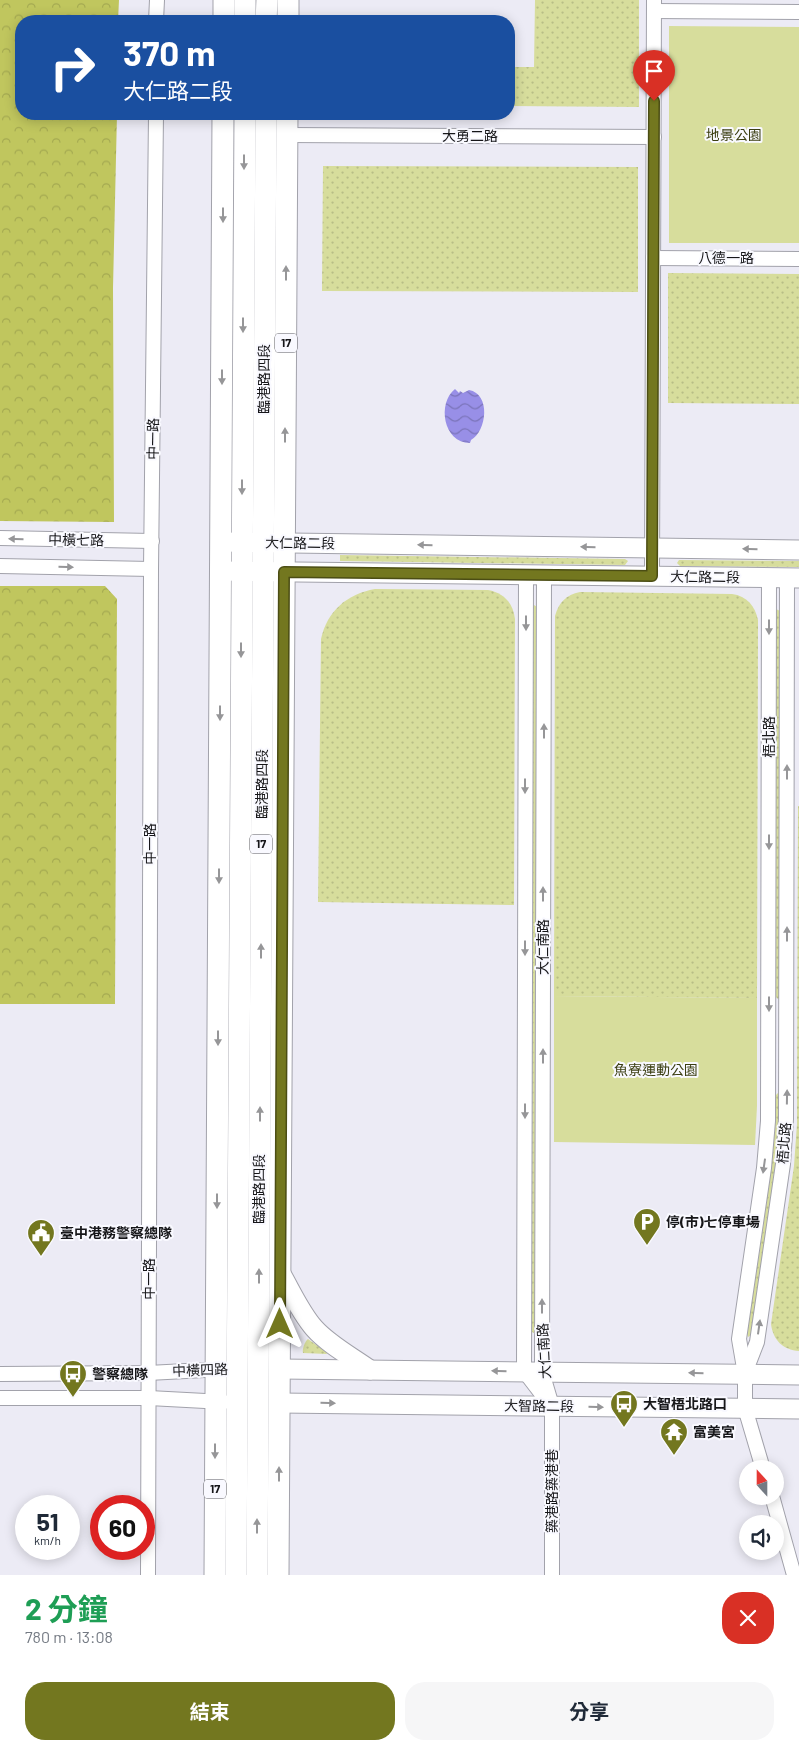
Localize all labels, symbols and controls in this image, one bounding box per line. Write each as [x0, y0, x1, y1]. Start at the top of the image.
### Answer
text: 370 m [123, 31, 215, 73]
icon: right [40, 35, 105, 100]
pin [633, 50, 675, 101]
icon: arrive [640, 57, 668, 85]
text: 大仁路二段 [123, 77, 233, 103]
park label: 地景公園 [706, 126, 762, 143]
street label: 大勇二路 [442, 127, 498, 144]
one-way arrow [240, 155, 248, 171]
one-way arrow [219, 207, 227, 223]
street label: 八德一路 [698, 249, 754, 266]
one-way arrow [282, 265, 290, 281]
one-way arrow [239, 317, 247, 333]
road number: 17 [275, 333, 297, 352]
street label: 臨港路四段 [255, 344, 272, 414]
one-way arrow [218, 370, 226, 386]
street label: 中一路 [144, 418, 161, 460]
one-way arrow [281, 427, 289, 443]
one-way arrow [238, 480, 246, 496]
street label: 中橫七路 [48, 531, 104, 548]
street label: 大仁路二段 [265, 533, 335, 552]
one-way arrow [7, 534, 23, 542]
one-way arrow [417, 541, 433, 549]
one-way arrow [580, 543, 596, 551]
one-way arrow [742, 545, 758, 553]
one-way arrow [58, 564, 74, 572]
street label: 大仁路二段 [670, 567, 740, 586]
one-way arrow [522, 616, 530, 632]
one-way arrow [765, 619, 773, 635]
one-way arrow [237, 642, 245, 658]
one-way arrow [216, 706, 224, 722]
street label: 梧北路 [760, 716, 777, 758]
one-way arrow [540, 723, 548, 739]
street label: 臨港路四段 [253, 749, 270, 819]
one-way arrow [783, 764, 791, 780]
one-way arrow [521, 778, 529, 794]
street label: 中一路 [141, 823, 158, 865]
road number: 17 [250, 834, 272, 854]
one-way arrow [765, 834, 773, 850]
one-way arrow [215, 868, 223, 884]
one-way arrow [539, 885, 547, 901]
street label: 大仁南路 [534, 919, 551, 975]
one-way arrow [783, 926, 791, 942]
one-way arrow [521, 941, 529, 957]
one-way arrow [257, 943, 265, 959]
one-way arrow [765, 996, 773, 1012]
one-way arrow [214, 1031, 222, 1047]
one-way arrow [539, 1048, 547, 1064]
park label: 魚寮運動公園 [614, 1061, 698, 1078]
one-way arrow [783, 1089, 791, 1105]
one-way arrow [521, 1103, 529, 1119]
one-way arrow [256, 1106, 264, 1122]
street label: 梧北路 [773, 1121, 794, 1165]
street label: 臨港路四段 [250, 1154, 267, 1224]
one-way arrow [760, 1159, 768, 1175]
one-way arrow [213, 1193, 221, 1209]
parking icon: 停(市)七停車場 [632, 1207, 662, 1246]
place label: 停(市)七停車場 [666, 1213, 760, 1230]
public building icon: 臺中港務警察總隊 [26, 1218, 56, 1257]
place label: 臺中港務警察總隊 [60, 1224, 172, 1241]
street label: 中一路 [140, 1258, 157, 1300]
one-way arrow [255, 1268, 263, 1284]
position arrow [253, 1297, 305, 1349]
one-way arrow [538, 1298, 546, 1314]
one-way arrow [755, 1319, 763, 1335]
street label: 大仁南路 [534, 1323, 553, 1379]
bus stop icon: 警察總隊 [58, 1359, 88, 1398]
street label: 中橫四路 [172, 1360, 228, 1379]
place label: 警察總隊 [92, 1365, 148, 1382]
one-way arrow [490, 1367, 506, 1375]
one-way arrow [688, 1369, 704, 1377]
bus stop icon: 大智梧北路口 [609, 1389, 639, 1428]
place label: 大智梧北路口 [643, 1395, 727, 1412]
street label: 大智路二段 [504, 1396, 574, 1415]
one-way arrow [321, 1399, 337, 1407]
one-way arrow [588, 1403, 604, 1411]
temple icon: 富美宮 [659, 1417, 689, 1456]
place label: 富美宮 [693, 1423, 735, 1440]
one-way arrow [211, 1443, 219, 1459]
street label: 築港路築港巷 [543, 1449, 560, 1533]
north arrow [739, 1460, 784, 1505]
map controls [739, 1460, 784, 1560]
one-way arrow [275, 1466, 283, 1482]
road number: 17 [204, 1480, 226, 1498]
speed limit sign: 60 [90, 1495, 155, 1560]
text: 51 [36, 1506, 59, 1536]
button: sound [739, 1515, 784, 1560]
one-way arrow [253, 1518, 261, 1534]
text: km/h [34, 1533, 61, 1547]
text: 2 分鐘 [25, 1590, 108, 1626]
button: close [722, 1592, 774, 1644]
text: 780 m · 13:08 [25, 1627, 113, 1646]
button: 結束 [25, 1682, 395, 1740]
button: 分享 [405, 1682, 774, 1740]

